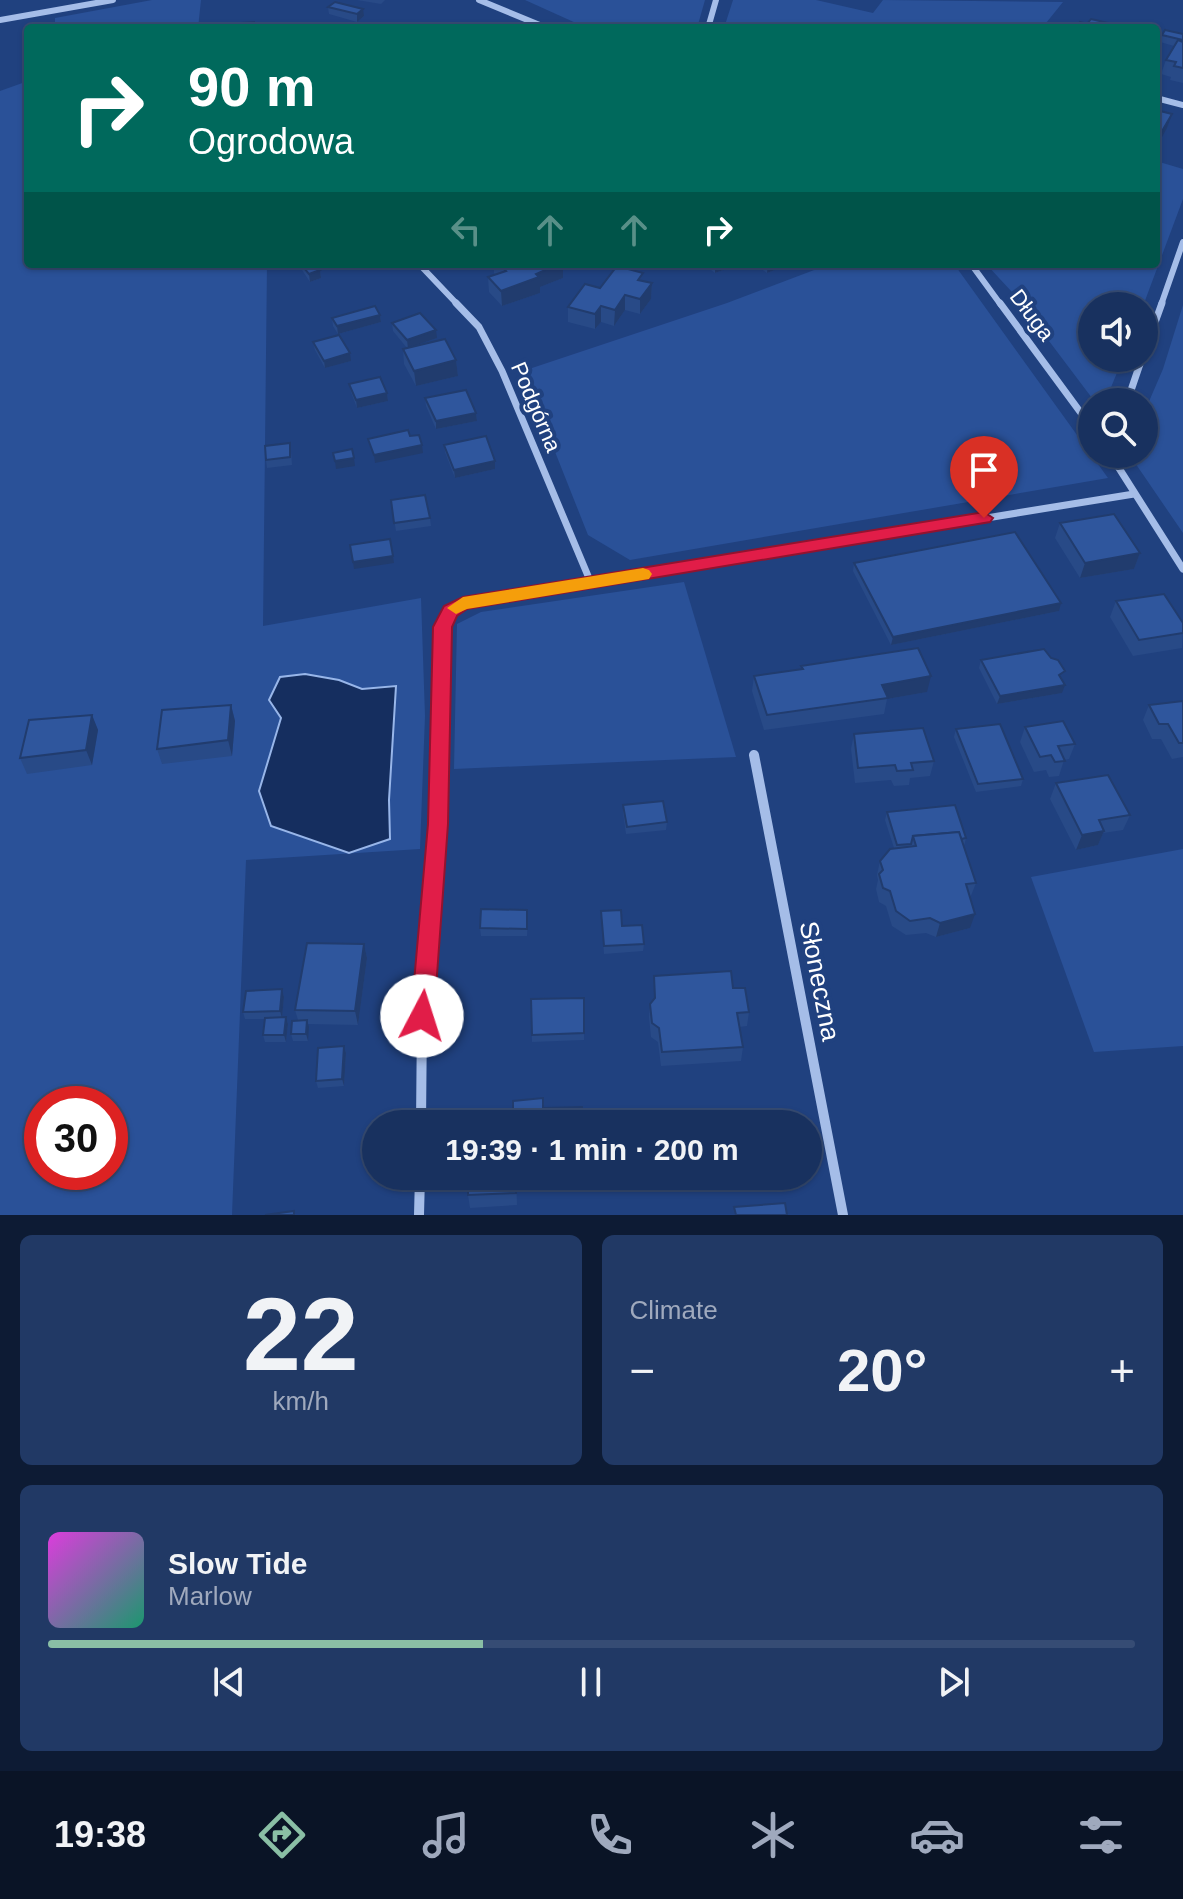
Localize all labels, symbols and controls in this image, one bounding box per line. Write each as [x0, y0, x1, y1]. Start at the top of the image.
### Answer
text: 90 m [188, 55, 316, 118]
icon: right [56, 56, 160, 160]
text: Ogrodowa [188, 121, 354, 162]
icon: left [444, 208, 488, 252]
icon: ahead [528, 208, 572, 252]
icon: ahead [612, 208, 656, 252]
icon: right [696, 208, 740, 252]
street label: Długa [1005, 285, 1060, 346]
map controls [1078, 292, 1158, 468]
button: sound [1078, 292, 1158, 372]
street label: Podgórna [506, 358, 566, 456]
button: search [1078, 388, 1158, 468]
pin [950, 436, 1018, 518]
icon: arrive [962, 448, 1006, 492]
street label: Słoneczna [794, 919, 846, 1044]
position arrow [380, 974, 464, 1058]
speed limit sign: 30 [24, 1086, 128, 1190]
text: 19:39 · 1 min · 200 m [445, 1133, 739, 1166]
text: 22 [243, 1276, 359, 1392]
text: Climate [630, 1295, 718, 1325]
text: 20° [837, 1337, 928, 1404]
text: − [630, 1346, 655, 1395]
text: + [1109, 1346, 1135, 1395]
text: km/h [273, 1386, 329, 1416]
text: Slow Tide [168, 1547, 307, 1580]
text: Marlow [168, 1581, 252, 1611]
icon: previous [207, 1660, 251, 1704]
icon: pause [569, 1660, 613, 1704]
icon: next [932, 1660, 976, 1704]
icon: directions [254, 1807, 310, 1863]
icon: music [418, 1807, 474, 1863]
icon: phone [582, 1807, 638, 1863]
icon: climate [745, 1807, 801, 1863]
icon: car [909, 1807, 965, 1863]
icon: filters [1073, 1807, 1129, 1863]
text: 19:38 [54, 1814, 146, 1855]

